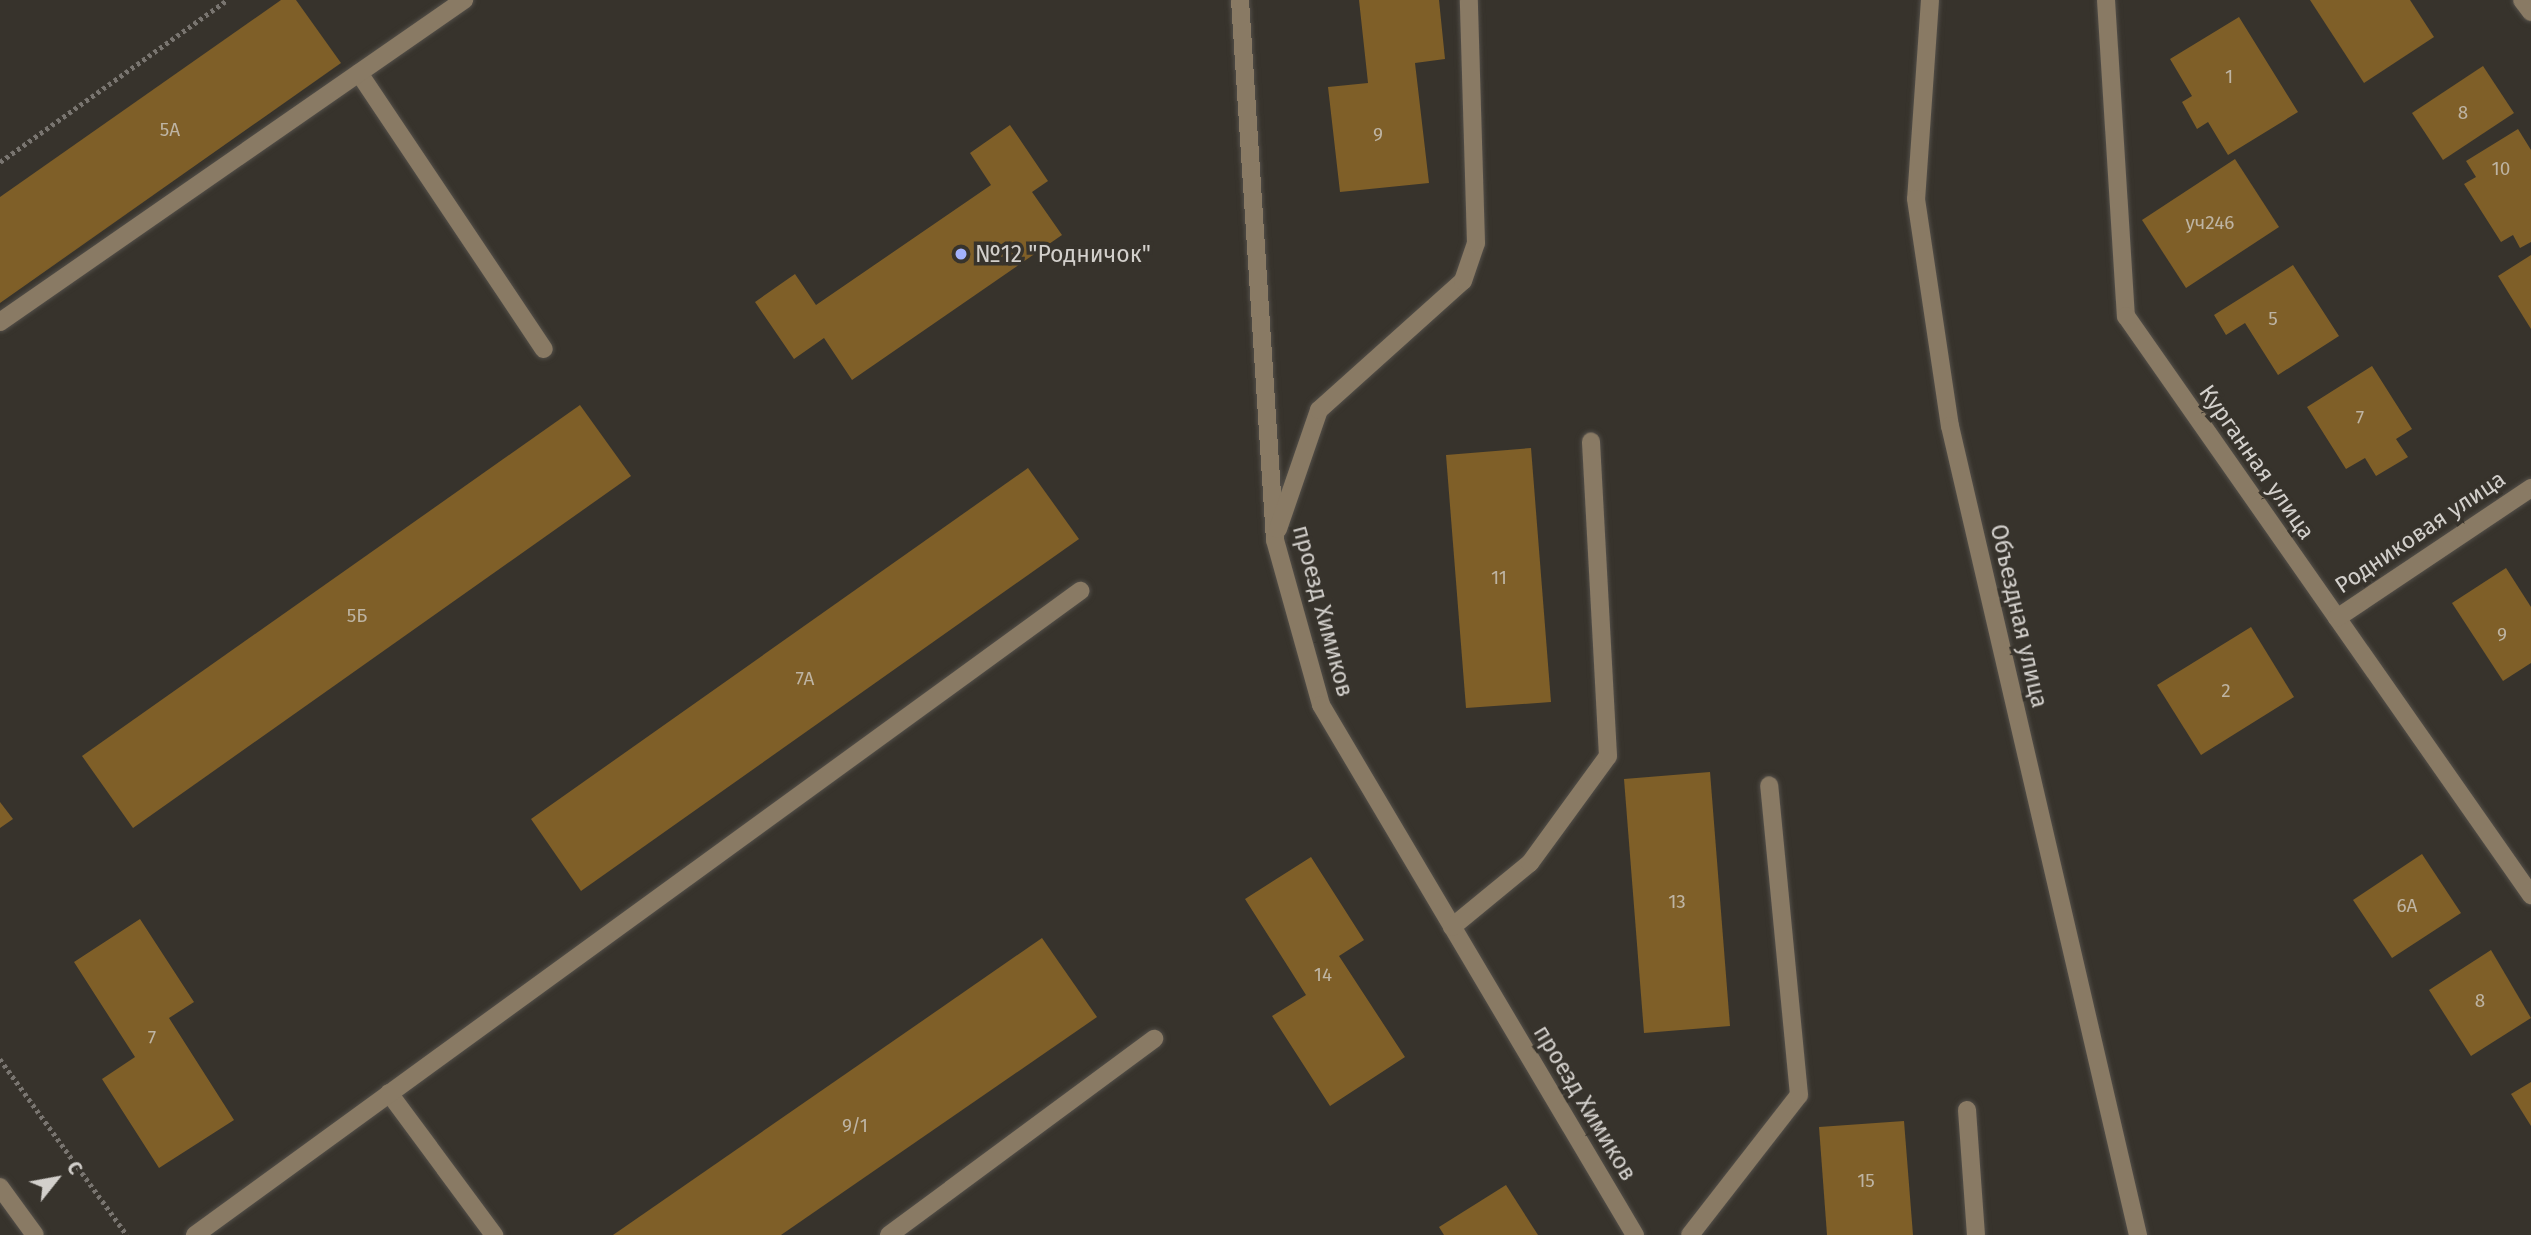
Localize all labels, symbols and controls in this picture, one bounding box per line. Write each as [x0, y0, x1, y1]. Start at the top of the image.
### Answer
house number: 1 [2225, 66, 2233, 88]
house number: 8 [2458, 102, 2468, 124]
house number: 5А [160, 119, 180, 141]
house number: 9 [1373, 124, 1383, 146]
house number: 10 [2492, 158, 2510, 180]
house number: уч246 [2186, 212, 2234, 234]
place label: №12 "Родничок" [975, 240, 1151, 268]
marker: №12 "Родничок" [953, 246, 969, 262]
house number: 5 [2268, 308, 2278, 330]
street label: Курганная улица [2193, 379, 2321, 545]
house number: 7 [2356, 407, 2364, 429]
street label: Родниковая улица [2330, 465, 2510, 599]
street label: проезд Химиков [1287, 522, 1359, 700]
street label: Объездная улица [1984, 522, 2054, 710]
house number: 11 [1491, 567, 1507, 589]
house number: 5Б [347, 605, 367, 627]
house number: 9 [2497, 624, 2507, 646]
house number: 7А [796, 668, 814, 690]
house number: 2 [2221, 680, 2231, 702]
house number: 13 [1668, 891, 1686, 913]
house number: 6А [2396, 895, 2418, 917]
house number: 14 [1314, 964, 1332, 986]
house number: 8 [2475, 990, 2485, 1012]
street label: проезд Химиков [1528, 1020, 1642, 1186]
house number: 7 [148, 1027, 156, 1049]
house number: 9/1 [842, 1115, 868, 1137]
north arrow [21, 1144, 91, 1214]
text: С [62, 1157, 87, 1179]
house number: 15 [1857, 1170, 1875, 1192]

